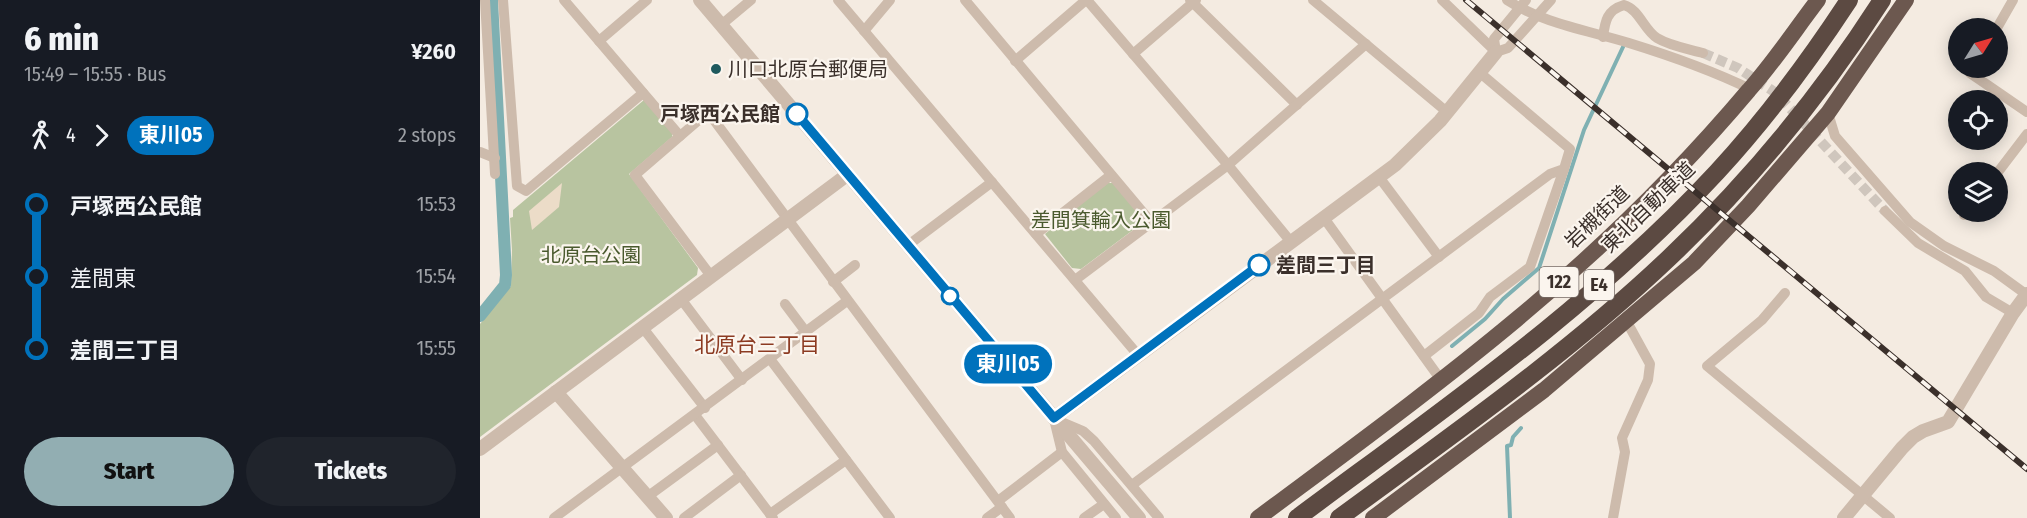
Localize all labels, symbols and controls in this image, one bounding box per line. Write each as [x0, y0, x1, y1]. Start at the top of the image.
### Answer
north arrow [1948, 18, 2008, 78]
map controls [1948, 18, 2008, 222]
text: 6 min [24, 19, 99, 59]
text: ¥260 [411, 38, 456, 65]
place label: 川口北原台郵便局 [728, 57, 888, 81]
text: 15:49 – 15:55 · Bus [24, 62, 166, 86]
marker: 川口北原台郵便局 [709, 62, 723, 76]
button: locate [1948, 90, 2008, 150]
place label: 戸塚西公民館 [660, 102, 780, 126]
marker: 戸塚西公民館 [786, 103, 808, 125]
icon: walk [24, 119, 57, 152]
icon: forward [85, 119, 118, 152]
text: 東川05 [139, 122, 202, 148]
text: 4 [66, 123, 76, 147]
text: 2 stops [398, 123, 456, 147]
street label: 東北自動車道 [1597, 157, 1699, 257]
button: layers [1948, 162, 2008, 222]
street label: 岩槻街道 [1560, 181, 1634, 253]
text: 15:53 [417, 192, 456, 216]
text: 戸塚西公民館 [70, 193, 202, 220]
park label: 差間箕輪入公園 [1031, 208, 1171, 232]
park label: 北原台公園 [541, 243, 641, 267]
place label: 差間三丁目 [1276, 253, 1376, 277]
marker: 差間三丁目 [1248, 254, 1270, 276]
text: 15:54 [416, 264, 456, 288]
text: 差間東 [70, 265, 136, 292]
road number: 122 [1540, 267, 1578, 297]
road number: E4 [1584, 270, 1614, 300]
unlabelled marker [941, 287, 959, 305]
district label: 北原台三丁目 [694, 332, 820, 358]
text: 15:55 [416, 336, 456, 360]
text: 差間三丁目 [70, 337, 180, 364]
line badge: 東川05 [966, 344, 1050, 384]
text: 東川05 [976, 351, 1040, 377]
button: Start [24, 437, 234, 506]
button: Tickets [246, 437, 456, 506]

